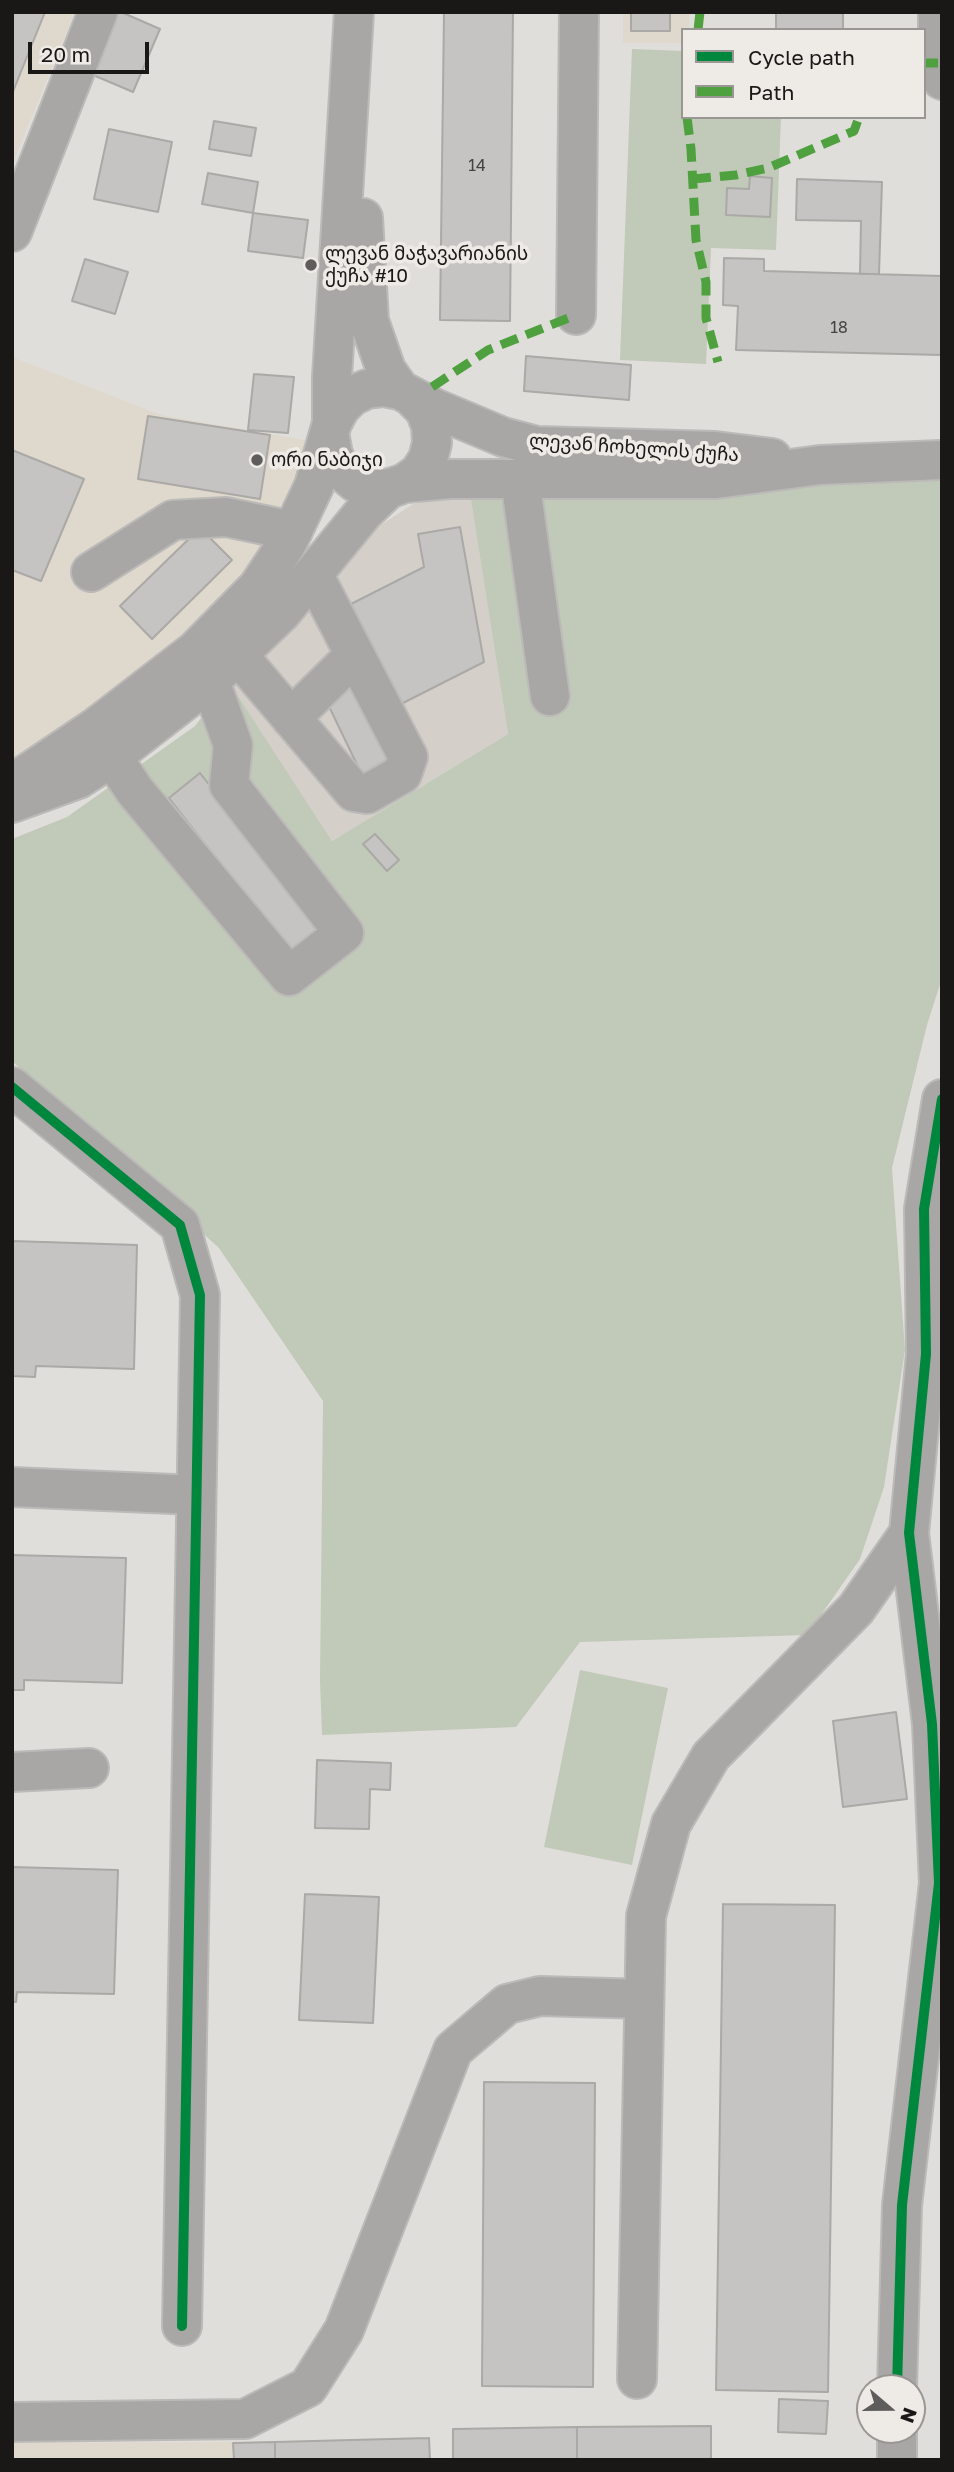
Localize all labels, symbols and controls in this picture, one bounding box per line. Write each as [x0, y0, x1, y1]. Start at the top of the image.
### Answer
scale bar [32, 28, 152, 72]
legend [681, 28, 926, 119]
text: 20 m [41, 41, 90, 67]
text: Cycle path [748, 44, 855, 70]
text: Path [748, 79, 795, 105]
house number: 14 [468, 156, 486, 176]
place label: ლევან მაჭავარიანის ქუჩა #10 [325, 243, 528, 287]
marker: ლევან მაჭავარიანის ქუჩა #10 [303, 257, 319, 273]
house number: 18 [830, 318, 848, 338]
street label: ლევან ჩოხელის ქუჩა [528, 429, 740, 467]
place label: ორი ნაბიჯი [271, 449, 383, 471]
marker: ორი ნაბიჯი [249, 452, 265, 468]
north arrow [856, 2374, 926, 2444]
text: N [896, 2405, 923, 2426]

